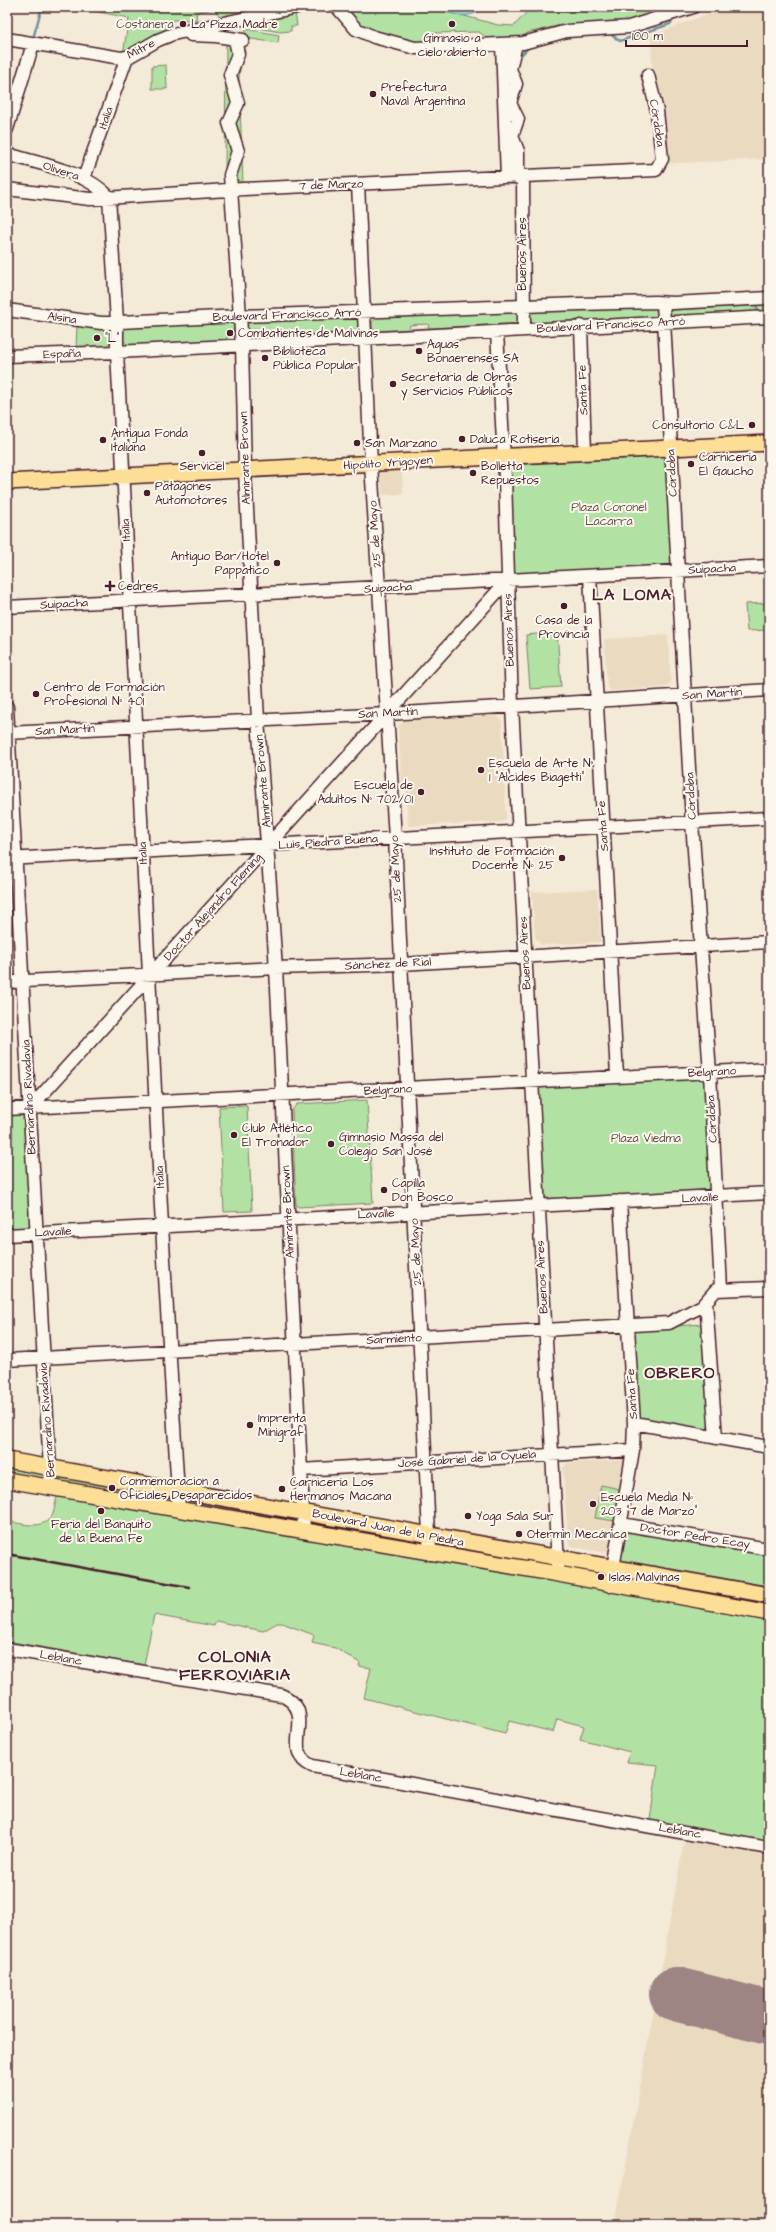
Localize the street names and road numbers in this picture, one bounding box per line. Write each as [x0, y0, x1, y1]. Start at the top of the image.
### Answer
street label: Mitre [124, 34, 159, 63]
street label: Córdoba [645, 98, 669, 148]
street label: Italia [94, 105, 118, 131]
street label: Olivera [41, 157, 81, 185]
street label: 7 de Marzo [298, 175, 364, 195]
street label: Buenos Aires [514, 217, 531, 291]
street label: Boulevard Francisco Arró [212, 304, 362, 326]
street label: Alsina [46, 308, 78, 328]
street label: Boulevard Francisco Arró [536, 313, 686, 337]
street label: España [43, 345, 81, 363]
street label: Santa Fe [574, 364, 592, 415]
street label: Almirante Brown [235, 411, 255, 505]
street label: Córdoba [662, 449, 682, 497]
street label: Hipólito Yrigoyen [343, 451, 433, 476]
street label: 25 de Mayo [364, 500, 387, 568]
street label: Italia [117, 518, 135, 542]
street label: Suipacha [688, 559, 736, 579]
street label: Suipacha [364, 578, 412, 598]
street label: Buenos Aires [499, 593, 519, 667]
street label: Suipacha [40, 594, 88, 614]
street label: San Martín [682, 683, 742, 705]
street label: San Martín [358, 703, 418, 723]
street label: San Martín [35, 720, 95, 740]
street label: Almirante Brown [250, 734, 276, 828]
street label: Córdoba [681, 772, 701, 820]
street label: Santa Fe [593, 800, 613, 852]
street label: Luis Piedra Buena [278, 830, 378, 854]
street label: 25 de Mayo [386, 835, 407, 903]
street label: Italia [134, 841, 152, 865]
street label: Doctor Alejandro Fleming [160, 849, 267, 965]
street label: Buenos Aires [515, 916, 535, 990]
street label: Sánchez de Rial [344, 953, 432, 975]
street label: Bernardino Rivadavia [18, 1039, 40, 1155]
street label: Belgrano [687, 1062, 737, 1083]
street label: Belgrano [363, 1080, 413, 1101]
street label: Córdoba [702, 1095, 722, 1143]
street label: Italia [151, 1165, 169, 1189]
street label: Almirante Brown [277, 1165, 299, 1259]
street label: Lavalle [681, 1189, 719, 1207]
street label: Lavalle [357, 1205, 395, 1223]
street label: 25 de Mayo [406, 1218, 427, 1286]
street label: Lavalle [34, 1223, 72, 1241]
street label: Buenos Aires [532, 1240, 552, 1314]
street label: Sarmiento [366, 1329, 423, 1349]
street label: Bernardino Rivadavia [35, 1362, 59, 1478]
street label: Santa Fe [622, 1368, 642, 1420]
street label: José Gabriel de la Oyuela [397, 1446, 537, 1473]
street label: Boulevard Juan de la Piedra [311, 1505, 465, 1551]
street label: Doctor Pedro Ecay [639, 1519, 752, 1554]
street label: Leblanc [38, 1646, 84, 1670]
street label: Leblanc [338, 1763, 384, 1787]
street label: Leblanc [657, 1819, 703, 1843]

